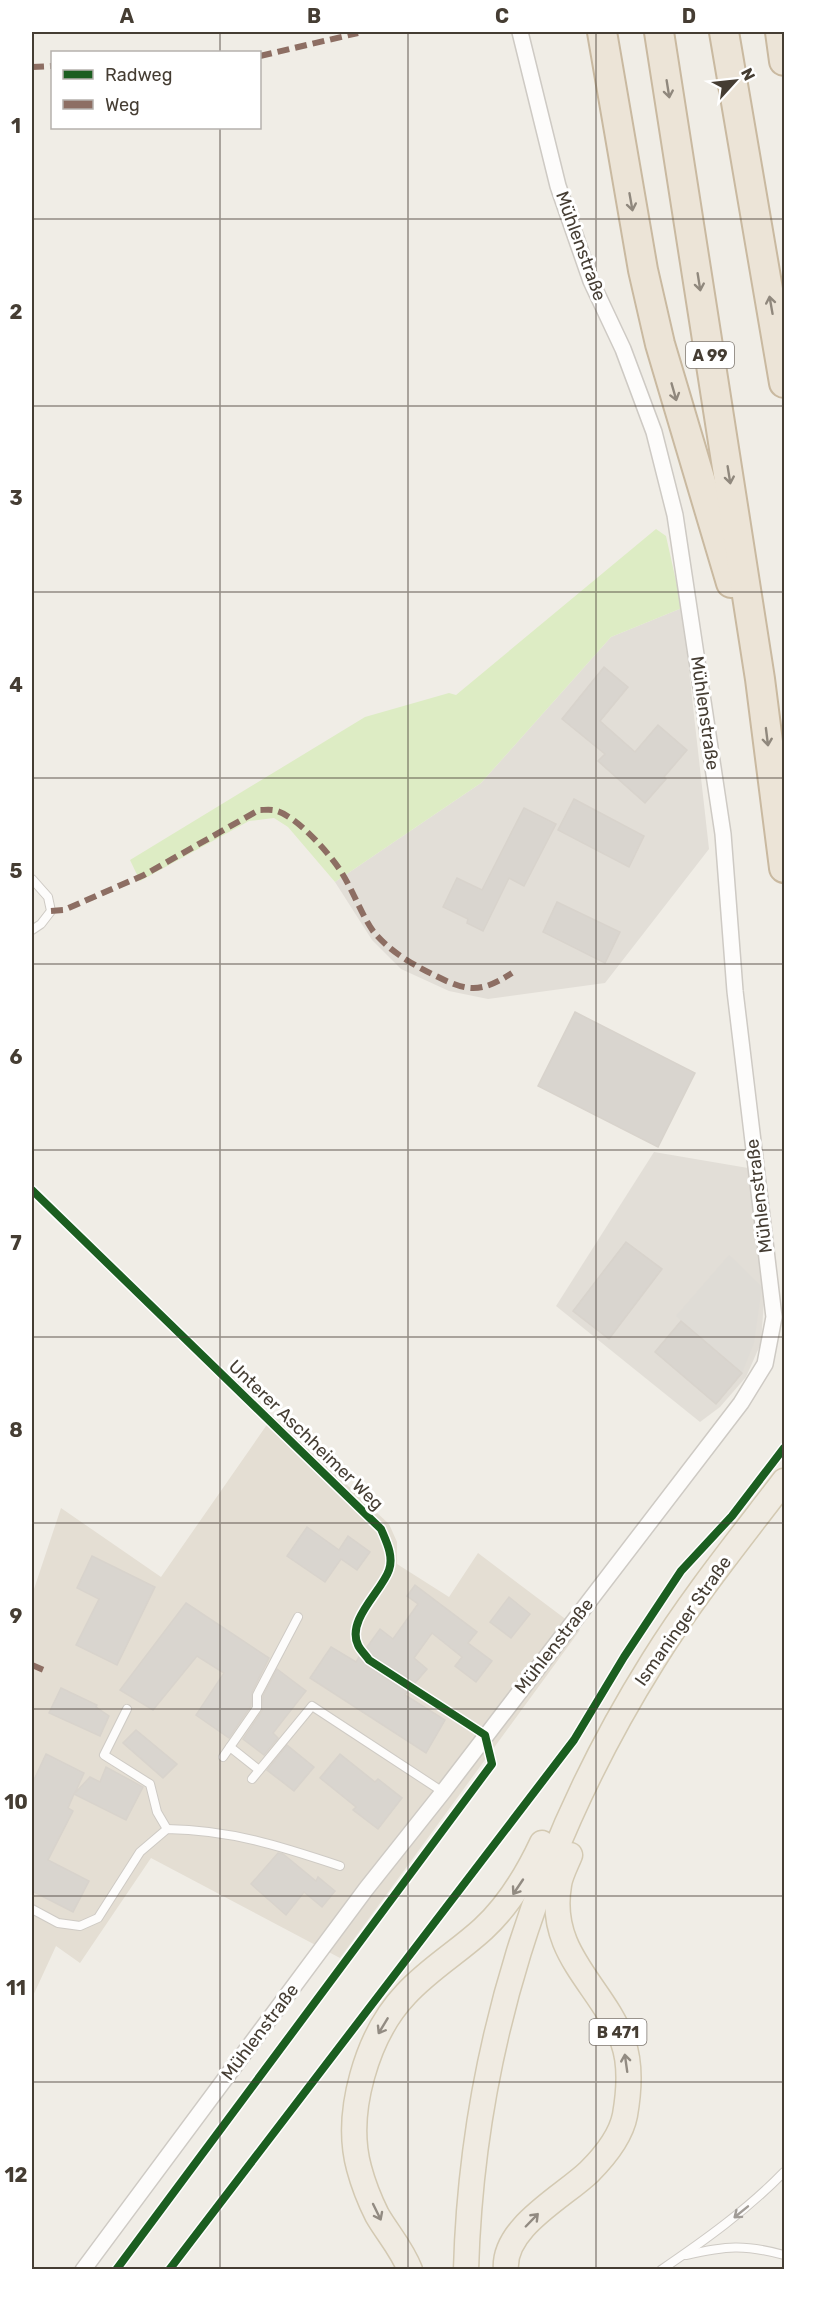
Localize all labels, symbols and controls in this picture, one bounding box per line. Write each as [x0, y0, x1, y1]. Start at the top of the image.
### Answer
text: A [120, 4, 135, 28]
text: B [307, 4, 321, 28]
text: C [495, 4, 509, 28]
text: D [682, 4, 696, 28]
legend [51, 51, 261, 129]
north arrow [705, 51, 765, 111]
text: Radweg [105, 64, 172, 86]
text: N [737, 65, 759, 84]
one-way arrow [663, 79, 674, 99]
text: Weg [105, 94, 140, 116]
text: 1 [11, 114, 21, 138]
street label: Mühlenstraße [551, 188, 611, 304]
one-way arrow [626, 191, 637, 211]
one-way arrow [693, 271, 704, 291]
one-way arrow [765, 295, 776, 315]
text: 2 [10, 300, 23, 324]
road number: A 99 [686, 342, 734, 368]
one-way arrow [669, 382, 680, 401]
one-way arrow [723, 464, 734, 484]
text: 3 [9, 486, 23, 510]
street label: Mühlenstraße [686, 655, 724, 771]
text: 4 [9, 673, 23, 697]
one-way arrow [762, 727, 773, 747]
text: 5 [10, 859, 23, 883]
text: 6 [9, 1045, 23, 1069]
street label: Mühlenstraße [741, 1138, 777, 1254]
text: 7 [10, 1231, 22, 1255]
street label: Unterer Aschheimer Weg [224, 1355, 388, 1515]
text: 8 [9, 1418, 23, 1442]
street label: Ismaninger Straße [630, 1552, 736, 1690]
street label: Mühlenstraße [510, 1594, 598, 1698]
text: 9 [10, 1604, 23, 1628]
text: 10 [4, 1790, 28, 1814]
one-way arrow [512, 1878, 524, 1895]
text: 11 [6, 1976, 26, 2000]
street label: Mühlenstraße [217, 1979, 303, 2085]
one-way arrow [377, 2017, 389, 2034]
road number: B 471 [590, 2019, 646, 2045]
one-way arrow [621, 2054, 632, 2073]
text: 12 [5, 2163, 27, 2187]
one-way arrow [371, 2203, 383, 2220]
one-way arrow [733, 2205, 749, 2218]
one-way arrow [525, 2212, 539, 2227]

